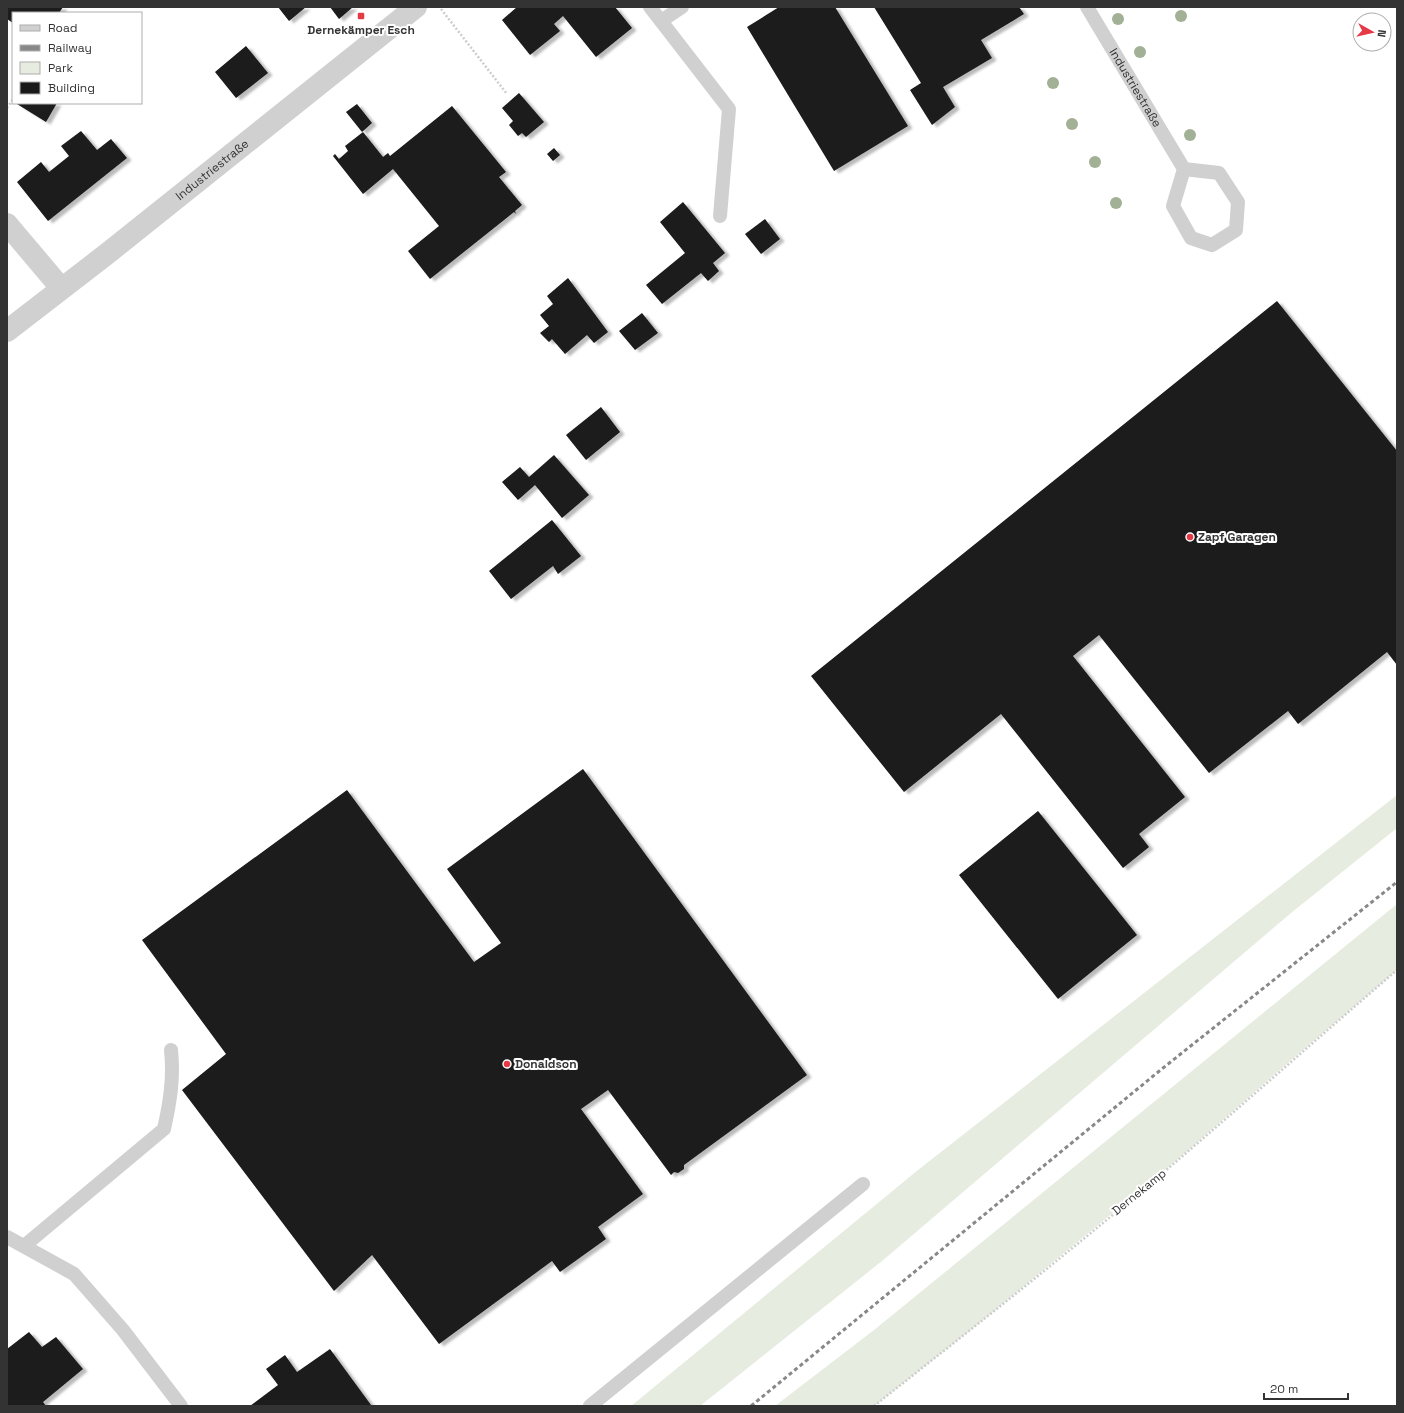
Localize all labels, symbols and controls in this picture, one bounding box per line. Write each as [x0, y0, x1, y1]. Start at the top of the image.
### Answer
marker: Dernekämper Esch [356, 11, 366, 21]
legend [12, 12, 142, 104]
north arrow [1352, 12, 1392, 52]
text: Road [48, 20, 77, 36]
place label: Dernekämper Esch [307, 22, 415, 38]
text: N [1374, 29, 1389, 38]
text: Railway [48, 40, 92, 56]
street label: Industriestraße [1105, 45, 1165, 130]
text: Park [48, 60, 73, 76]
text: Building [48, 80, 95, 96]
street label: Industriestraße [172, 136, 252, 204]
place label: Zapf Garagen [1198, 529, 1276, 545]
marker: Zapf Garagen [1185, 532, 1195, 542]
place label: Donaldson [515, 1056, 577, 1072]
marker: Donaldson [502, 1059, 512, 1069]
street label: Dernekamp [1109, 1165, 1170, 1219]
scale bar [1264, 1375, 1348, 1401]
text: 20 m [1270, 1381, 1298, 1397]

